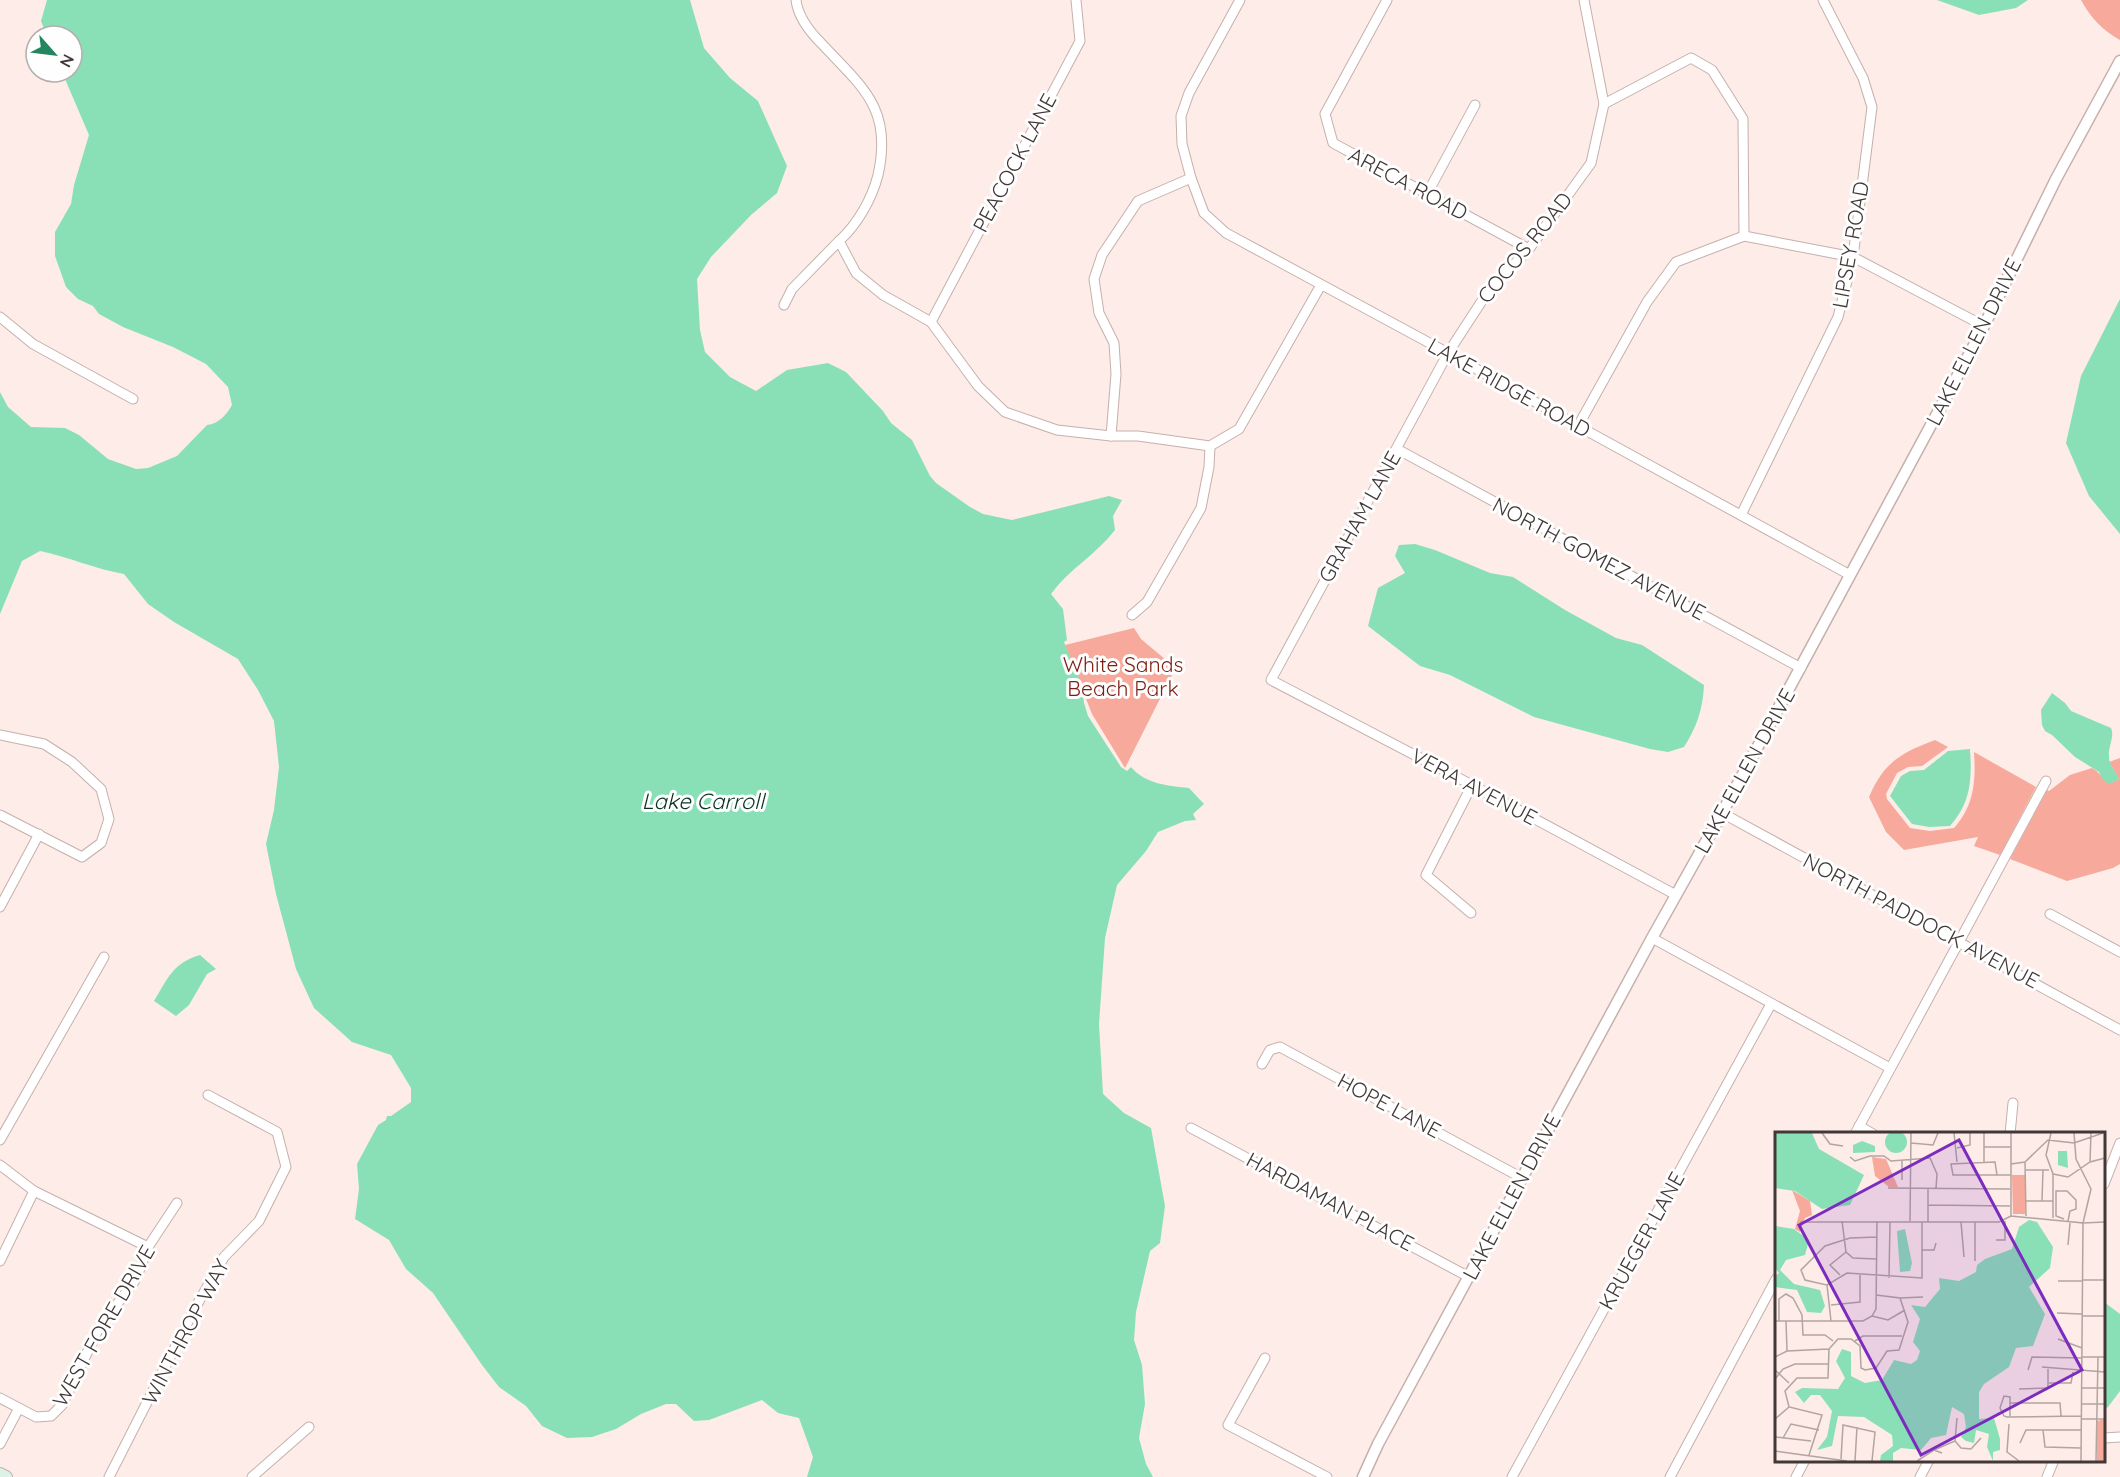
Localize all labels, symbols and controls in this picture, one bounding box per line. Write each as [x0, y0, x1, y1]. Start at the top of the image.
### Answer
north arrow [24, 24, 84, 84]
text: N [56, 51, 79, 71]
street label: PEACOCK LANE [967, 89, 1062, 236]
street label: ARECA ROAD [1344, 141, 1472, 225]
street label: LIPSEY ROAD [1826, 179, 1874, 310]
street label: COCOS ROAD [1471, 186, 1577, 308]
street label: LAKE ELLEN DRIVE [1920, 254, 2026, 429]
street label: LAKE RIDGE ROAD [1424, 332, 1595, 443]
street label: GRAHAM LANE [1312, 446, 1406, 587]
street label: NORTH GOMEZ AVENUE [1488, 491, 1710, 625]
park label: White Sands Beach Park [1063, 651, 1183, 701]
street label: LAKE ELLEN DRIVE [1688, 684, 1800, 857]
street label: VERA AVENUE [1407, 742, 1542, 830]
water label: Lake Carroll [642, 787, 767, 815]
street label: NORTH PADDOCK AVENUE [1799, 847, 2044, 993]
street label: HOPE LANE [1333, 1067, 1446, 1143]
street label: LAKE ELLEN DRIVE [1456, 1109, 1566, 1284]
inset map [1775, 1132, 2105, 1462]
street label: HARDAMAN PLACE [1242, 1146, 1419, 1256]
street label: KRUEGER LANE [1593, 1167, 1690, 1314]
street label: WEST FORE DRIVE [46, 1240, 160, 1411]
street label: WINTHROP WAY [136, 1254, 235, 1409]

